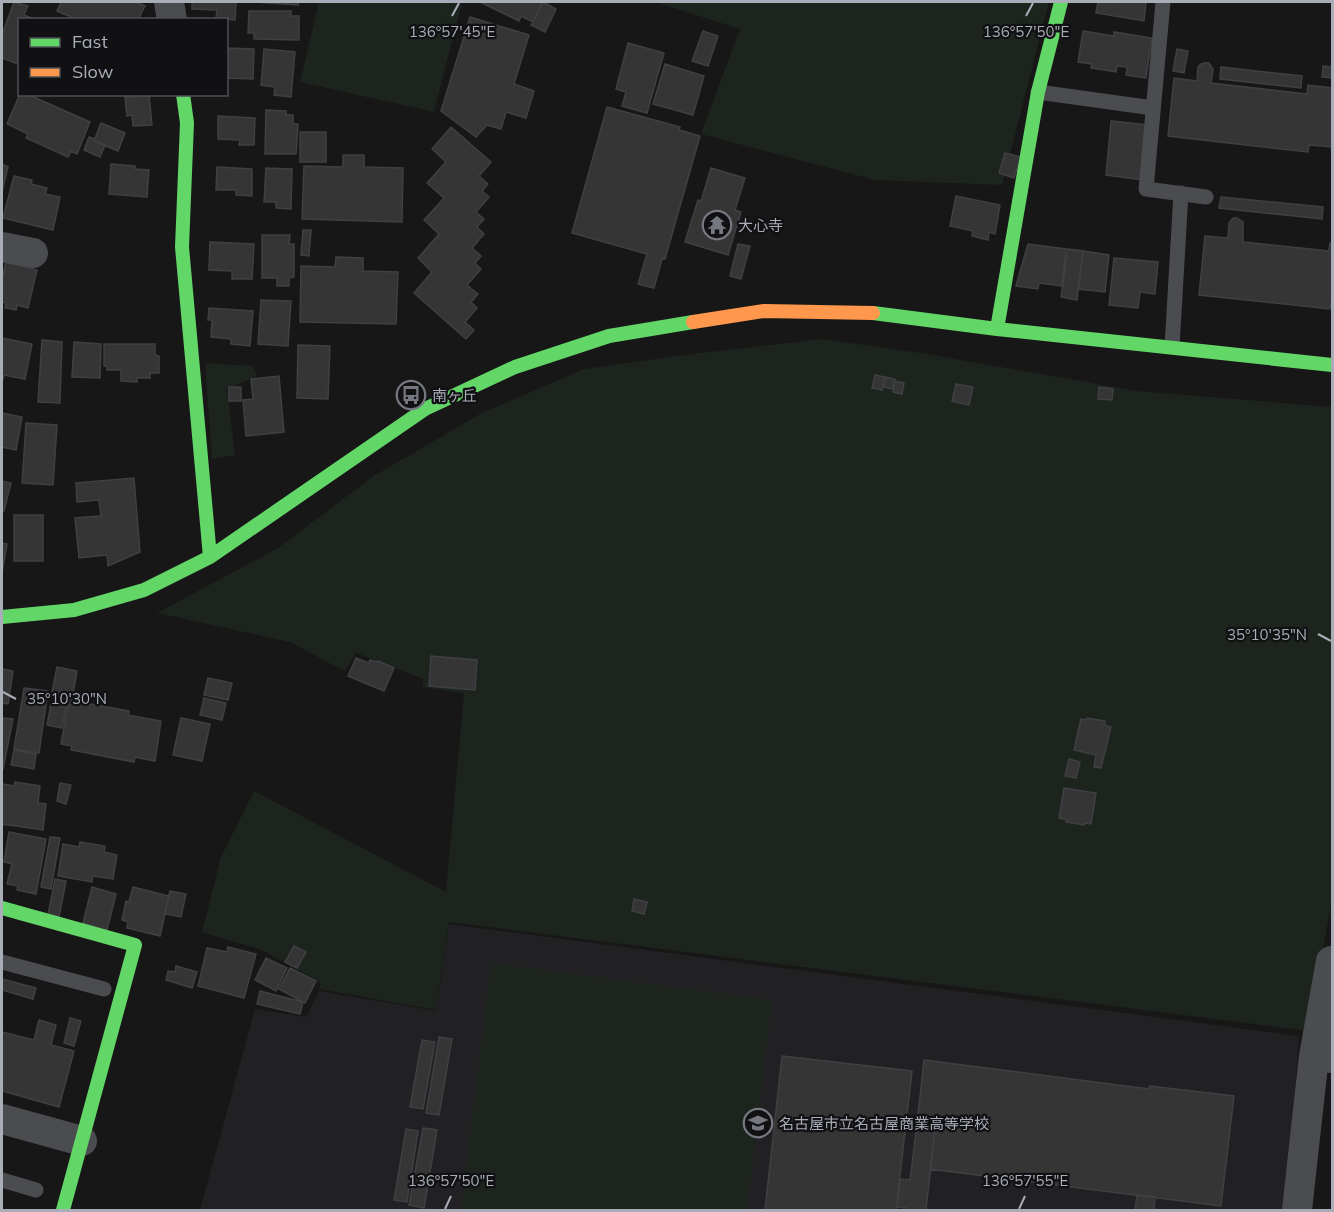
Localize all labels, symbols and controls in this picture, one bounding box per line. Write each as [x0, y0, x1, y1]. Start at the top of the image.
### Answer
legend [18, 18, 228, 96]
text: 136°57'45"E [409, 22, 495, 41]
text: 136°57'50"E [983, 22, 1069, 41]
text: Fast [72, 30, 108, 53]
text: Slow [72, 60, 114, 83]
temple icon: 大心寺 [701, 209, 733, 241]
place label: 大心寺 [738, 216, 783, 235]
bus stop icon: 南ヶ丘 [395, 379, 427, 411]
place label: 南ヶ丘 [432, 386, 477, 405]
text: 35°10'35"N [1227, 625, 1307, 644]
text: 35°10'30"N [27, 689, 107, 708]
school or university icon: 名古屋市立名古屋商業高等学校 [742, 1107, 774, 1139]
place label: 名古屋市立名古屋商業高等学校 [779, 1114, 989, 1133]
text: 136°57'50"E [408, 1171, 494, 1190]
text: 136°57'55"E [982, 1171, 1068, 1190]

